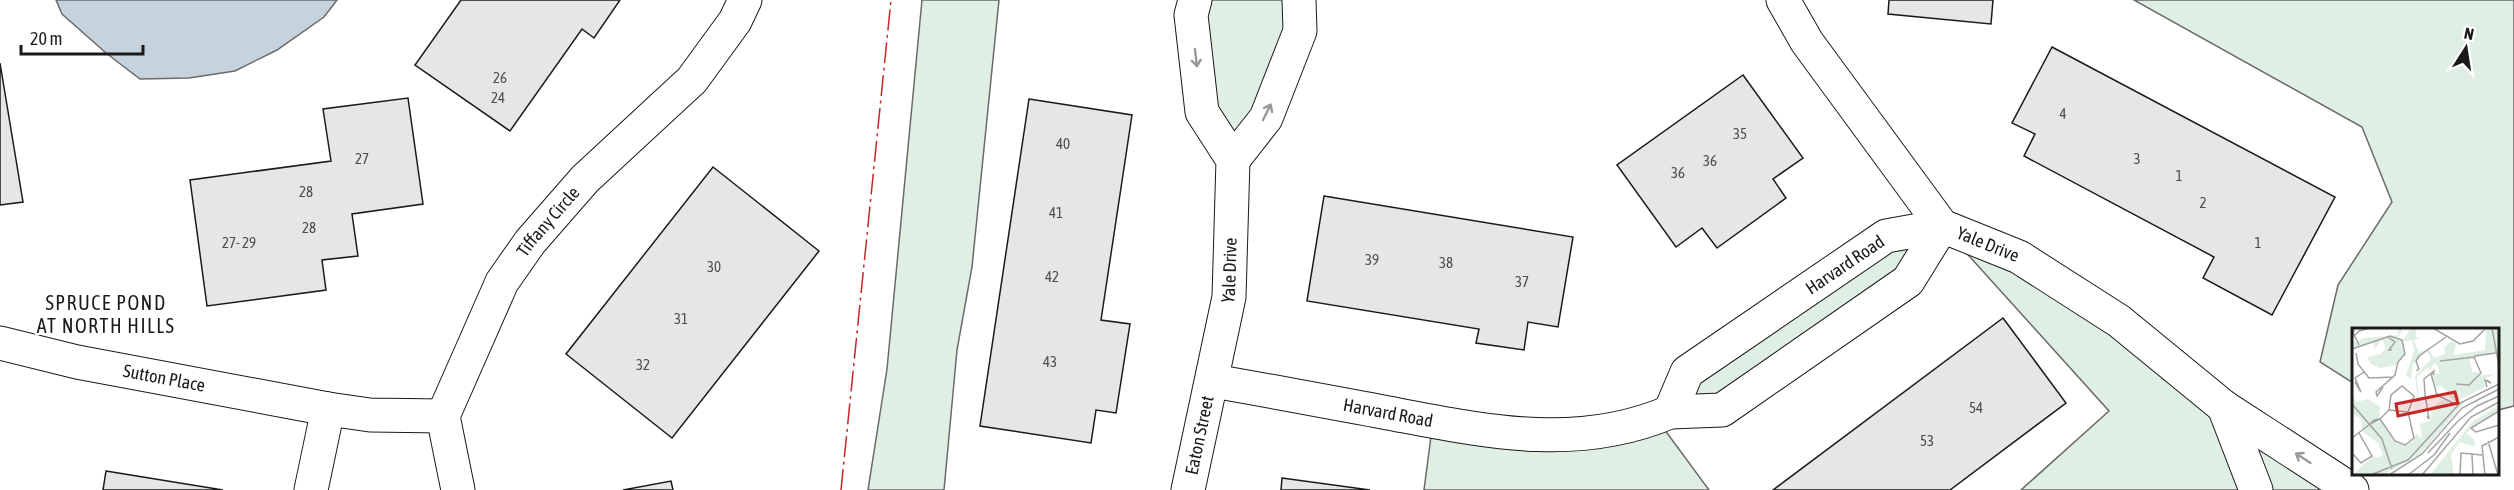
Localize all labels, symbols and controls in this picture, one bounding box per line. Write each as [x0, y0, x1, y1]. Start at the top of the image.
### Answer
scale bar [21, 18, 142, 56]
north arrow [2436, 18, 2496, 78]
text: N [2463, 24, 2476, 43]
text: 20 m [30, 28, 62, 49]
one-way arrow [1191, 47, 1202, 67]
house number: 26 [493, 69, 507, 86]
house number: 24 [491, 89, 505, 106]
one-way arrow [1262, 104, 1274, 122]
house number: 4 [2059, 105, 2067, 122]
house number: 35 [1733, 125, 1747, 142]
house number: 40 [1056, 135, 1070, 152]
house number: 27 [355, 150, 369, 167]
house number: 3 [2133, 150, 2141, 167]
house number: 36 [1703, 152, 1717, 169]
house number: 36 [1671, 164, 1685, 181]
house number: 1 [2175, 167, 2183, 184]
street label: Tiffany Circle [512, 182, 584, 260]
house number: 28 [299, 183, 313, 200]
house number: 2 [2199, 194, 2207, 211]
house number: 41 [1049, 204, 1063, 221]
house number: 28 [302, 219, 316, 236]
street label: Yale Drive [1954, 222, 2022, 266]
street label: Harvard Road [1801, 231, 1888, 299]
house number: 27- 29 [222, 234, 256, 251]
house number: 1 [2254, 234, 2262, 251]
street label: Yale Drive [1217, 237, 1241, 305]
house number: 39 [1365, 251, 1379, 268]
house number: 38 [1439, 254, 1453, 271]
house number: 30 [707, 258, 721, 275]
house number: 42 [1045, 268, 1059, 285]
house number: 37 [1515, 273, 1529, 290]
district label: SPRUCE POND AT NORTH HILLS [37, 291, 175, 337]
house number: 31 [674, 310, 688, 327]
inset map [2352, 328, 2499, 475]
house number: 43 [1043, 353, 1057, 370]
house number: 32 [636, 356, 650, 373]
street label: Sutton Place [122, 360, 207, 396]
street label: Eaton Street [1181, 394, 1218, 477]
street label: Harvard Road [1342, 394, 1435, 431]
house number: 54 [1969, 399, 1983, 416]
house number: 53 [1920, 432, 1934, 449]
one-way arrow [2295, 452, 2311, 464]

